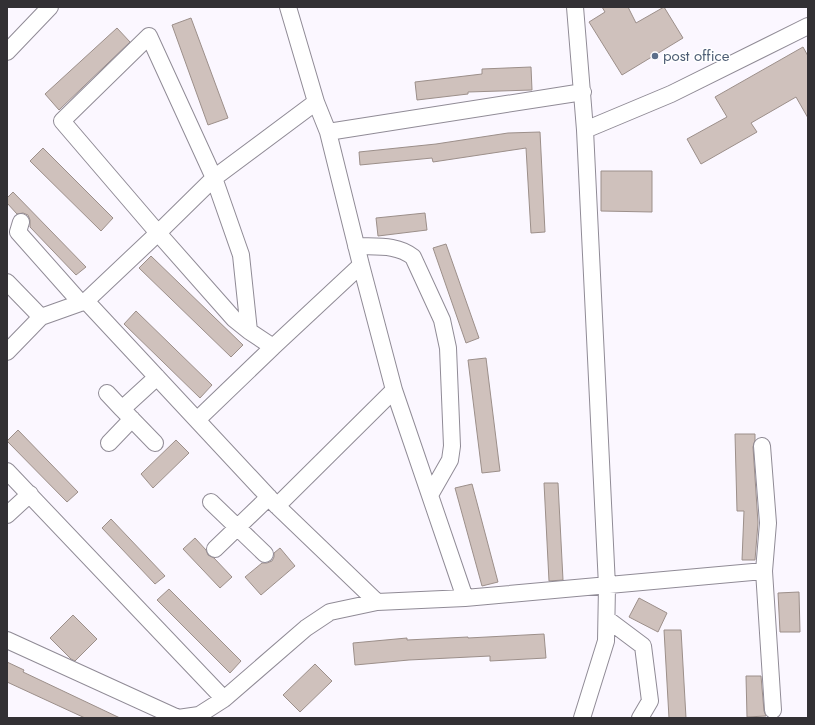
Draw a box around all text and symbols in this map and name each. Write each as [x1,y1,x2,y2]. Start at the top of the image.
place label: post office [663,45,730,67]
marker: post office [650,51,660,61]

